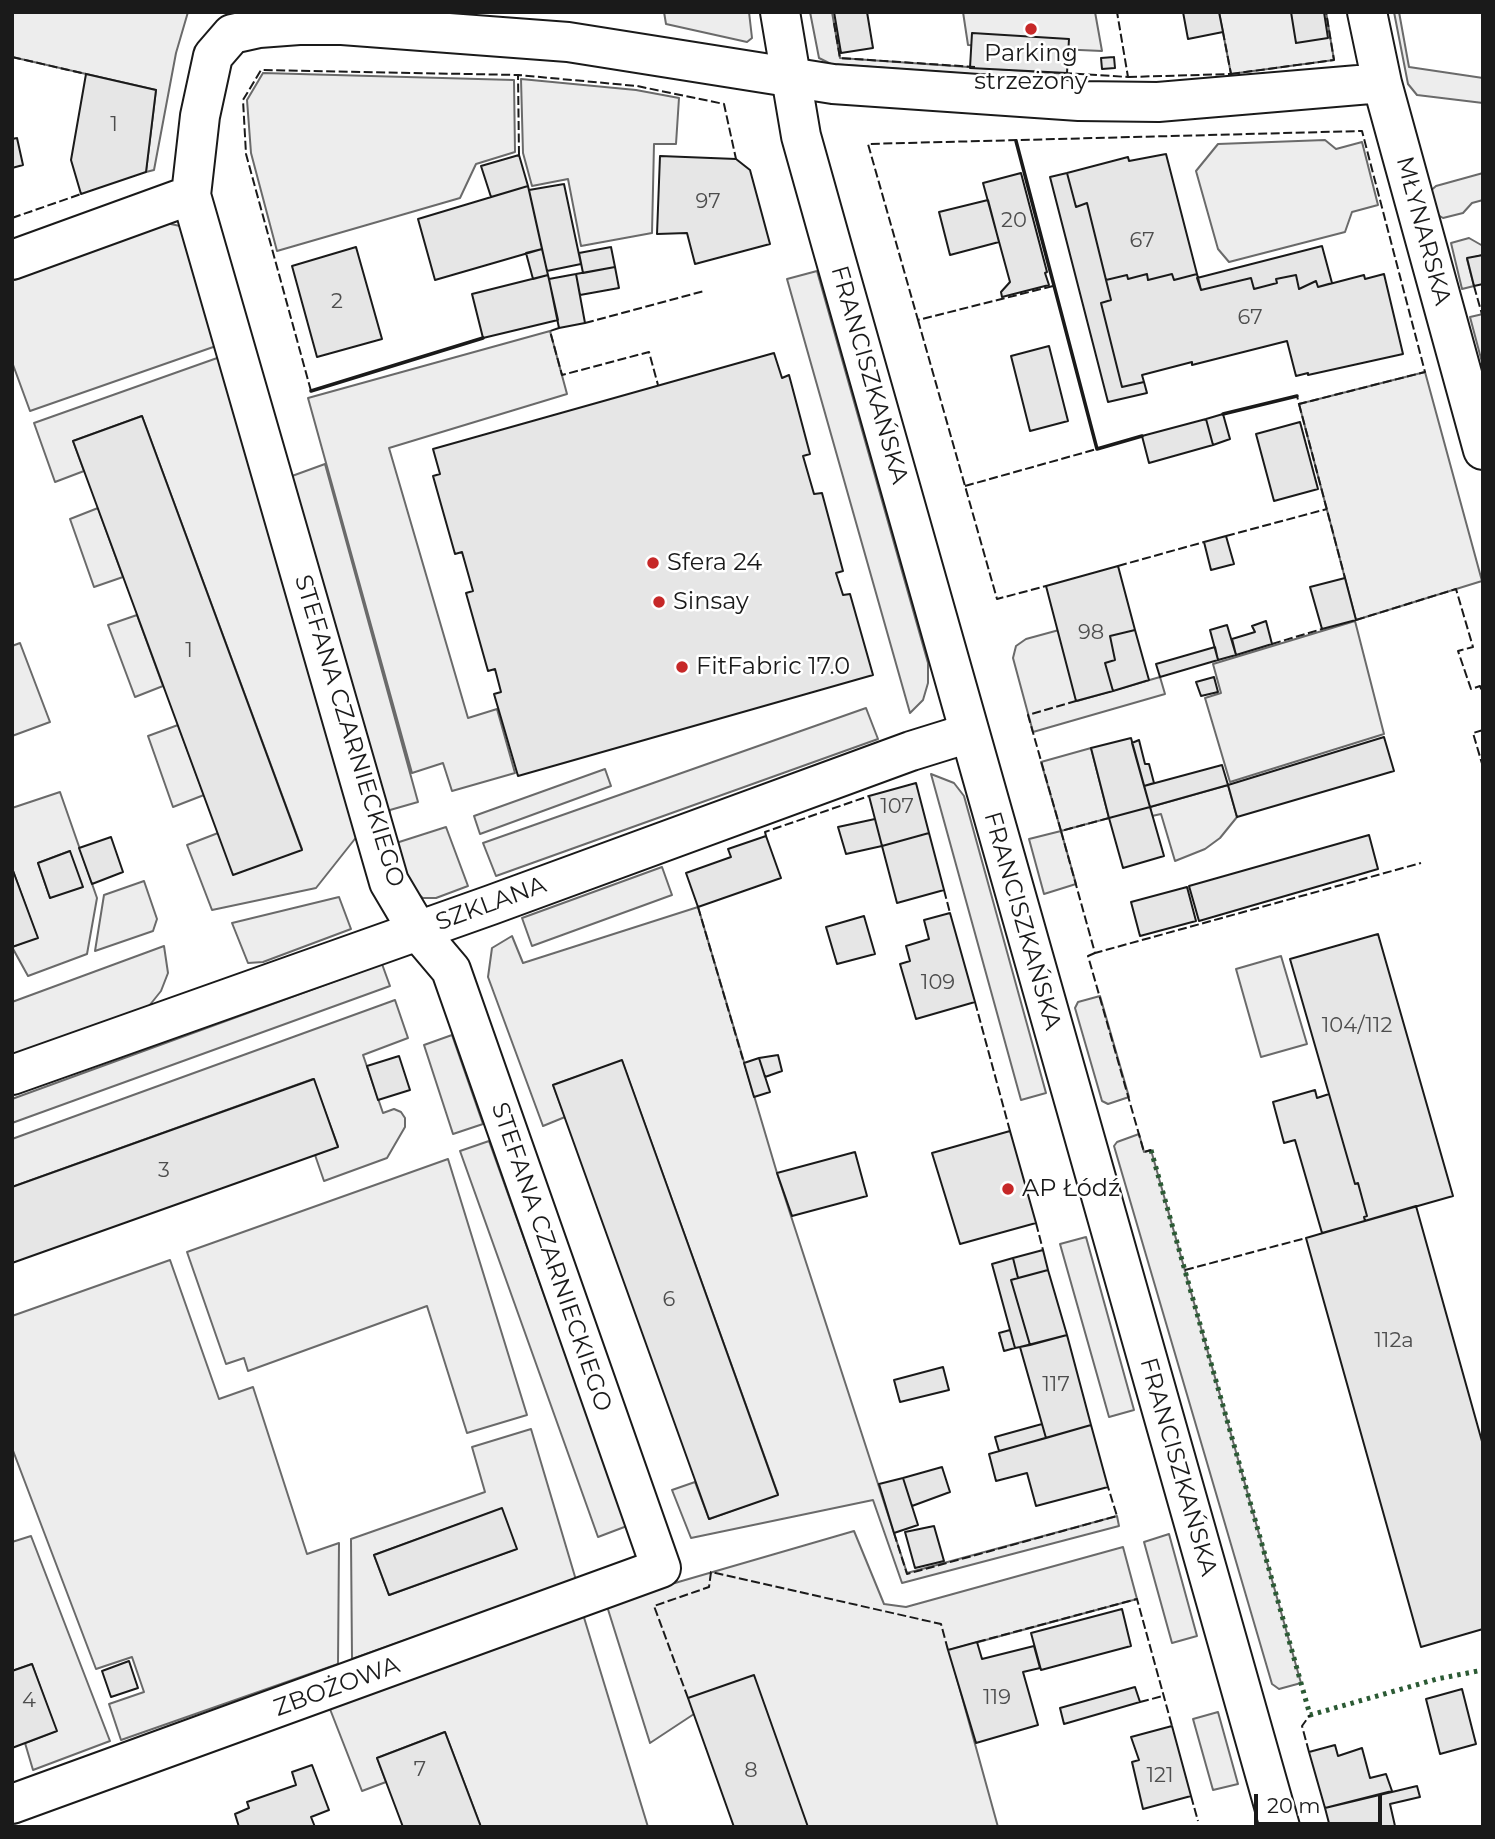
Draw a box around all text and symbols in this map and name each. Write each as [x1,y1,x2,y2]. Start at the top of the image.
marker: Parking strzeżony [1023,21,1039,37]
place label: Parking strzeżony [974,40,1088,96]
house number: 1 [110,112,118,138]
street label: MŁYNARSKA [1389,154,1457,308]
house number: 97 [696,189,720,215]
house number: 20 [1001,208,1027,234]
house number: 67 [1130,228,1154,254]
street label: FRANCISZKAŃSKA [824,263,914,487]
house number: 2 [331,289,343,315]
house number: 67 [1238,305,1262,331]
place label: Sfera 24 [667,549,762,577]
marker: Sfera 24 [645,555,661,571]
street label: STEFANA CZARNIECKIEGO [288,571,410,891]
place label: Sinsay [673,588,749,616]
marker: Sinsay [651,594,667,610]
house number: 98 [1078,620,1104,646]
house number: 1 [185,638,193,664]
place label: FitFabric 17.0 [696,653,850,681]
marker: FitFabric 17.0 [674,659,690,675]
house number: 107 [880,794,914,820]
street label: FRANCISZKAŃSKA [977,809,1067,1033]
street label: SZKLANA [432,871,550,937]
house number: 109 [921,970,955,996]
house number: 104/112 [1322,1013,1392,1039]
street label: STEFANA CZARNIECKIEGO [484,1099,618,1415]
house number: 3 [158,1158,170,1184]
place label: AP Łódź [1022,1175,1120,1203]
marker: AP Łódź [1000,1181,1016,1197]
house number: 6 [663,1287,675,1313]
house number: 112a [1374,1328,1414,1354]
street label: FRANCISZKAŃSKA [1133,1355,1223,1579]
house number: 117 [1042,1372,1070,1398]
street label: ZBOŻOWA [270,1651,404,1723]
house number: 119 [983,1685,1011,1711]
house number: 4 [22,1688,36,1714]
house number: 7 [414,1757,426,1783]
house number: 8 [744,1758,758,1784]
house number: 121 [1146,1763,1174,1789]
scale bar [1257,1780,1385,1824]
text: 20 m [1267,1793,1321,1818]

